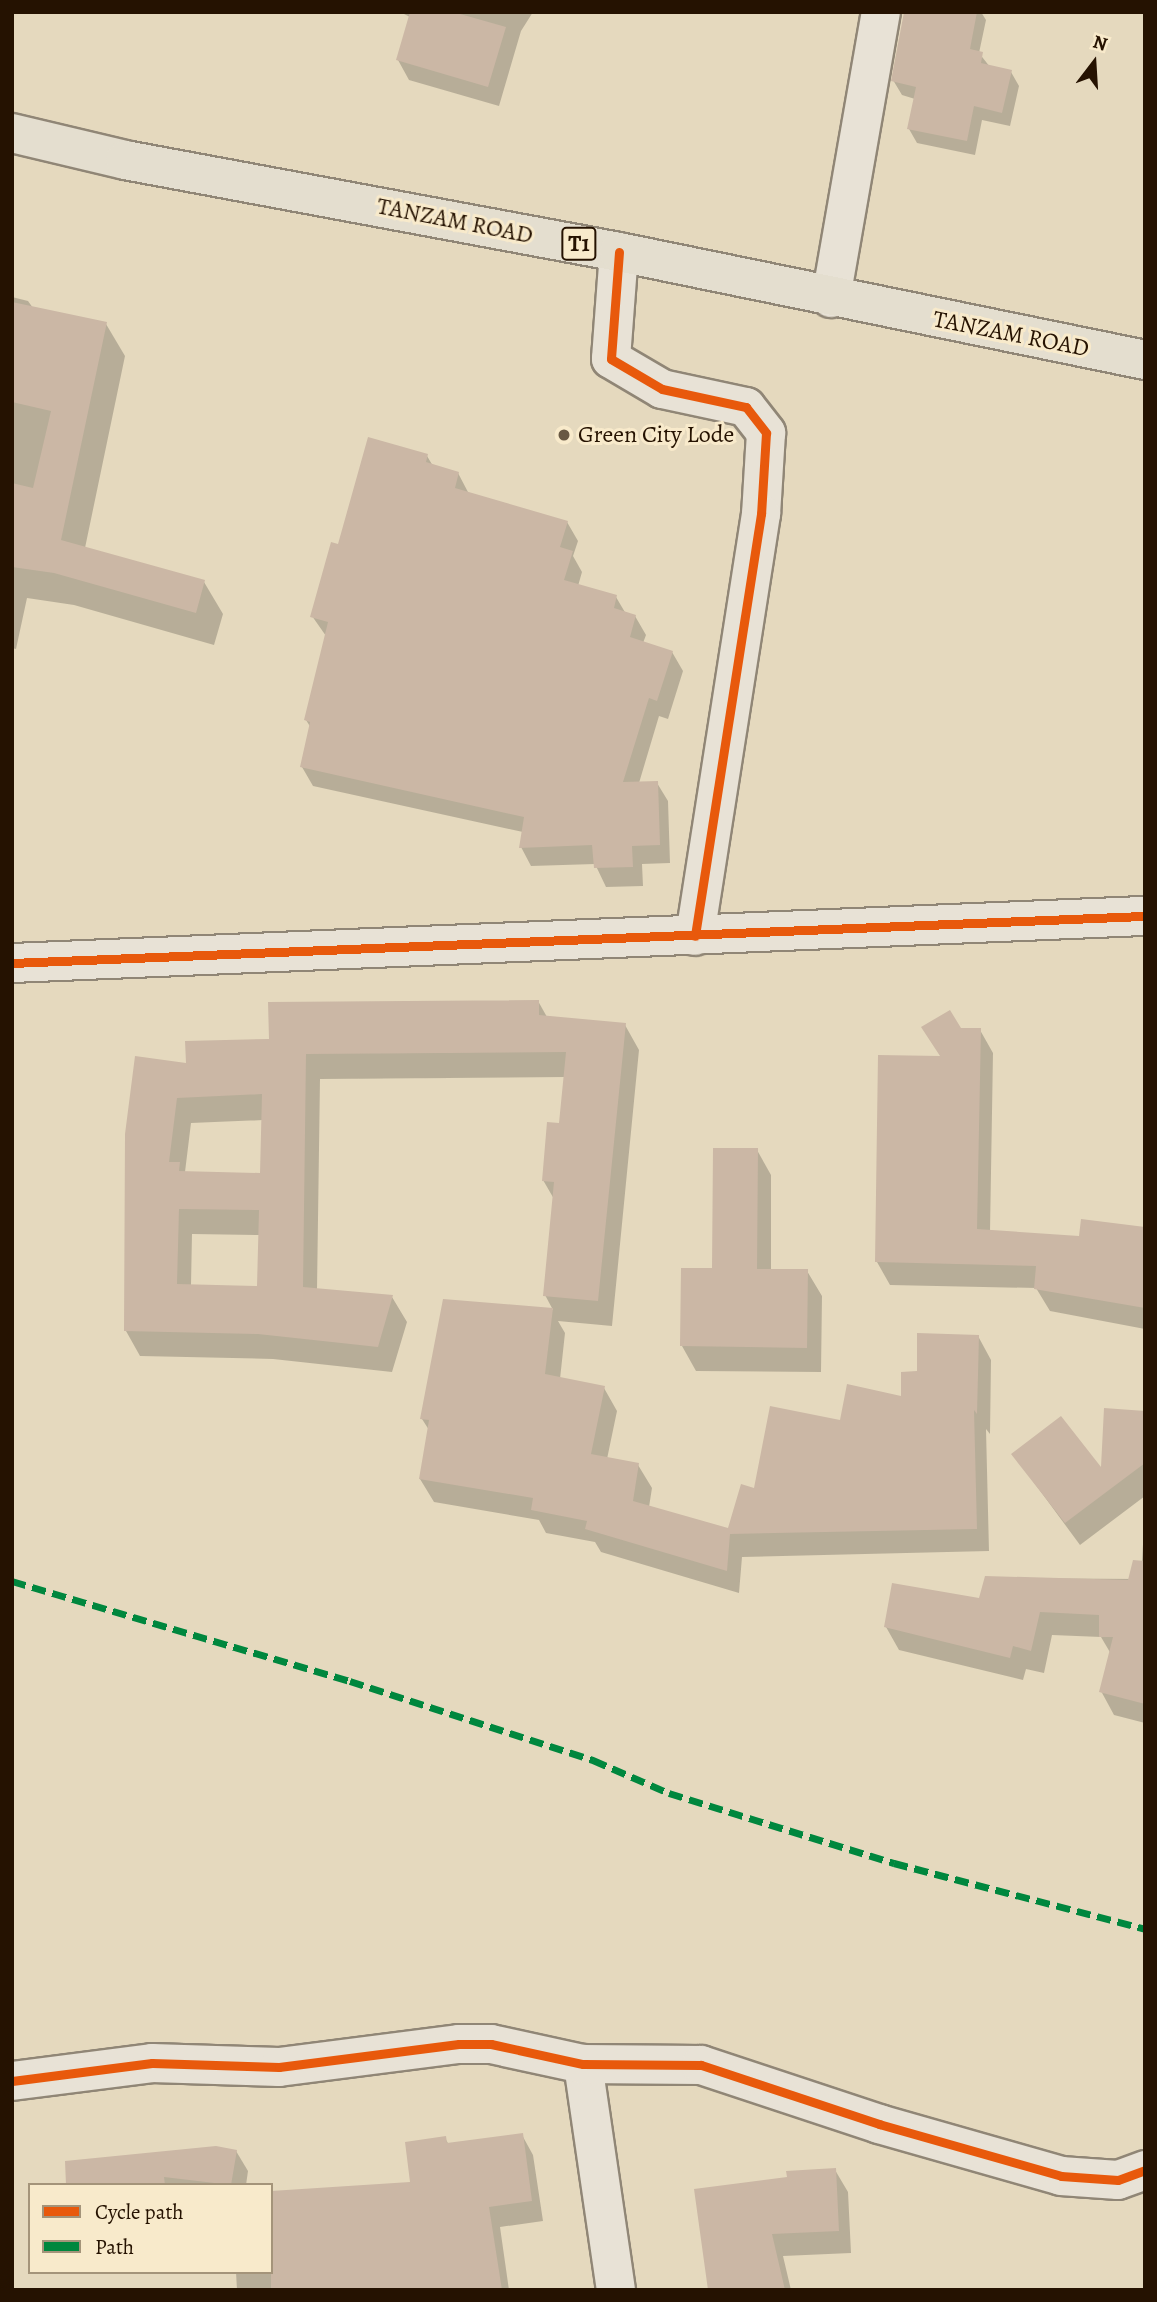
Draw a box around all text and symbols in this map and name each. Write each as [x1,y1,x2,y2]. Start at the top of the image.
north arrow [1059,28,1129,98]
text: N [1090,28,1111,57]
street label: TANZAM ROAD [375,192,535,250]
road number: T1 [560,224,598,264]
street label: TANZAM ROAD [931,305,1091,363]
place label: Green City Lode [578,421,734,449]
marker: Green City Lode [556,427,572,443]
legend [28,2183,273,2274]
text: Cycle path [95,2198,184,2226]
text: Path [95,2233,134,2261]

